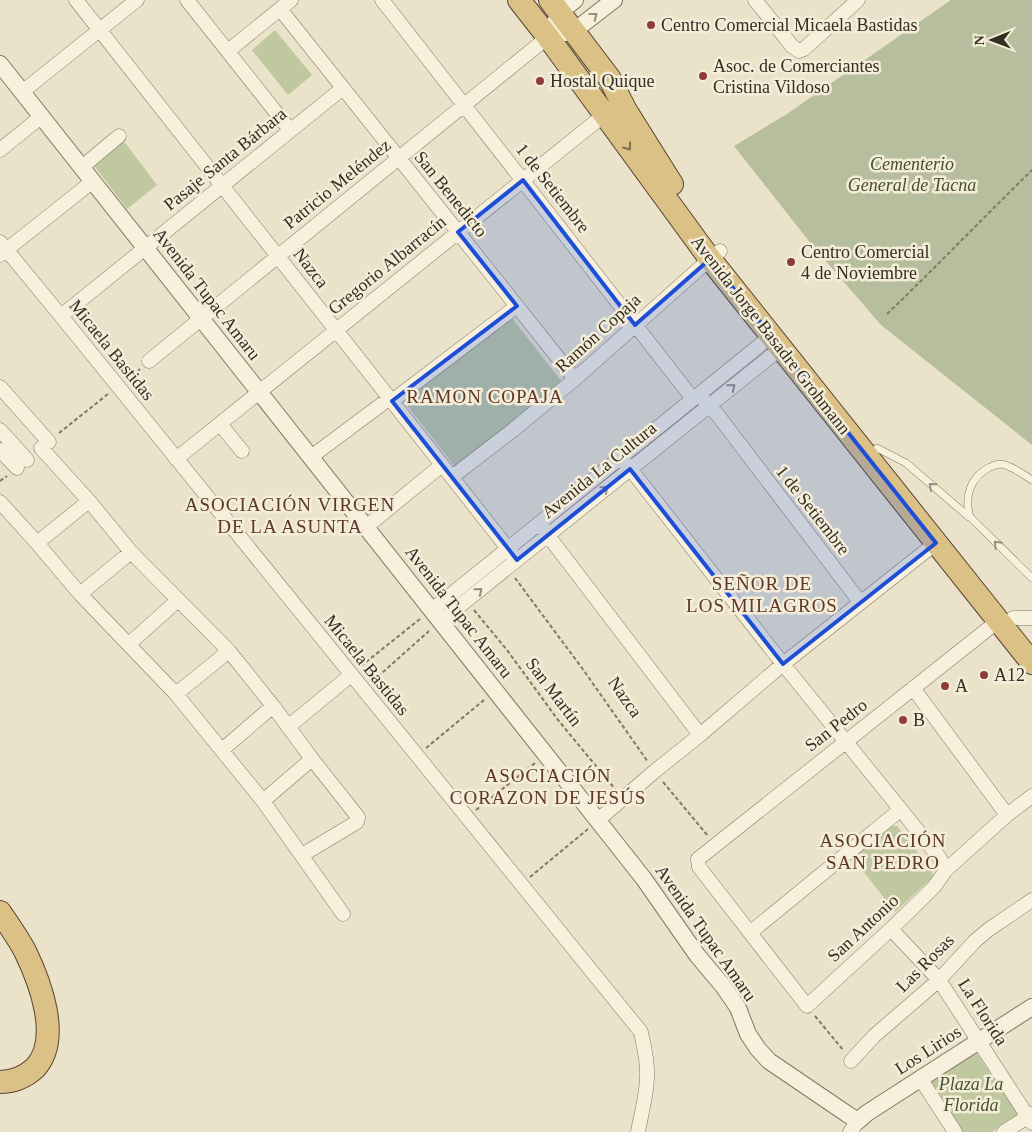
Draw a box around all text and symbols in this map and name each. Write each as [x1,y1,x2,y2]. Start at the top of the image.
one-way arrow [588,13,597,21]
place label: Centro Comercial Micaela Bastidas [661,15,917,35]
north arrow [967,15,1017,65]
marker: Centro Comercial Micaela Bastidas [645,19,657,31]
text: N [972,35,987,45]
place label: Asoc. de Comerciantes Cristina Vildoso [713,56,879,97]
marker: Asoc. de Comerciantes Cristina Vildoso [697,70,709,82]
place label: Hostal Quique [550,71,654,91]
marker: Hostal Quique [534,75,546,87]
street label: Pasaje Santa Bárbara [160,103,290,215]
street label: Patricio Meléndez [280,135,394,233]
street label: 1 de Setiembre [512,139,594,237]
one-way arrow [622,141,631,151]
street label: San Benedicto [410,147,492,241]
park label: Cementerio General de Tacna [848,154,976,195]
street label: Gregorio Albarracín [324,211,450,319]
street label: Avenida Tupac Amaru [149,224,265,364]
street label: Avenida Jorge Basadre Grohmann [687,232,855,438]
place label: Centro Comercial 4 de Noviembre [801,242,929,283]
street label: Nazca [289,244,333,292]
marker: Centro Comercial 4 de Noviembre [785,256,797,268]
street label: Ramón Copaja [551,290,645,376]
street label: Micaela Bastidas [65,296,159,404]
one-way arrow [726,385,735,393]
district label: RAMON COPAJA [406,386,564,407]
street label: Avenida La Cultura [538,418,660,522]
street label: 1 de Setiembre [772,461,854,559]
one-way arrow [929,482,938,491]
one-way arrow [600,485,609,494]
district label: ASOCIACIÓN VIRGEN DE LA ASUNTA [185,494,395,537]
one-way arrow [994,541,1003,550]
street label: Avenida Tupac Amaru [401,542,517,682]
district label: SEÑOR DE LOS MILAGROS [686,573,838,616]
one-way arrow [473,587,482,596]
street label: Micaela Bastidas [320,611,414,719]
street label: San Martín [522,654,586,730]
place label: A12 [994,665,1025,685]
marker: A12 [978,669,990,681]
street label: Nazca [604,673,646,721]
place label: A [955,676,968,696]
marker: A [939,680,951,692]
street label: San Pedro [801,694,871,756]
place label: B [913,710,925,730]
marker: B [897,714,909,726]
district label: ASOCIACIÓN CORAZON DE JESÚS [450,765,646,808]
district label: ASOCIACIÓN SAN PEDRO [819,830,947,873]
street label: Avenida Tupac Amaru [651,861,761,1005]
street label: San Antonio [823,890,903,966]
street label: Las Rosas [892,930,958,996]
street label: La Florida [954,975,1012,1049]
street label: Los Lirios [891,1021,965,1079]
park label: Plaza La Florida [938,1074,1003,1115]

